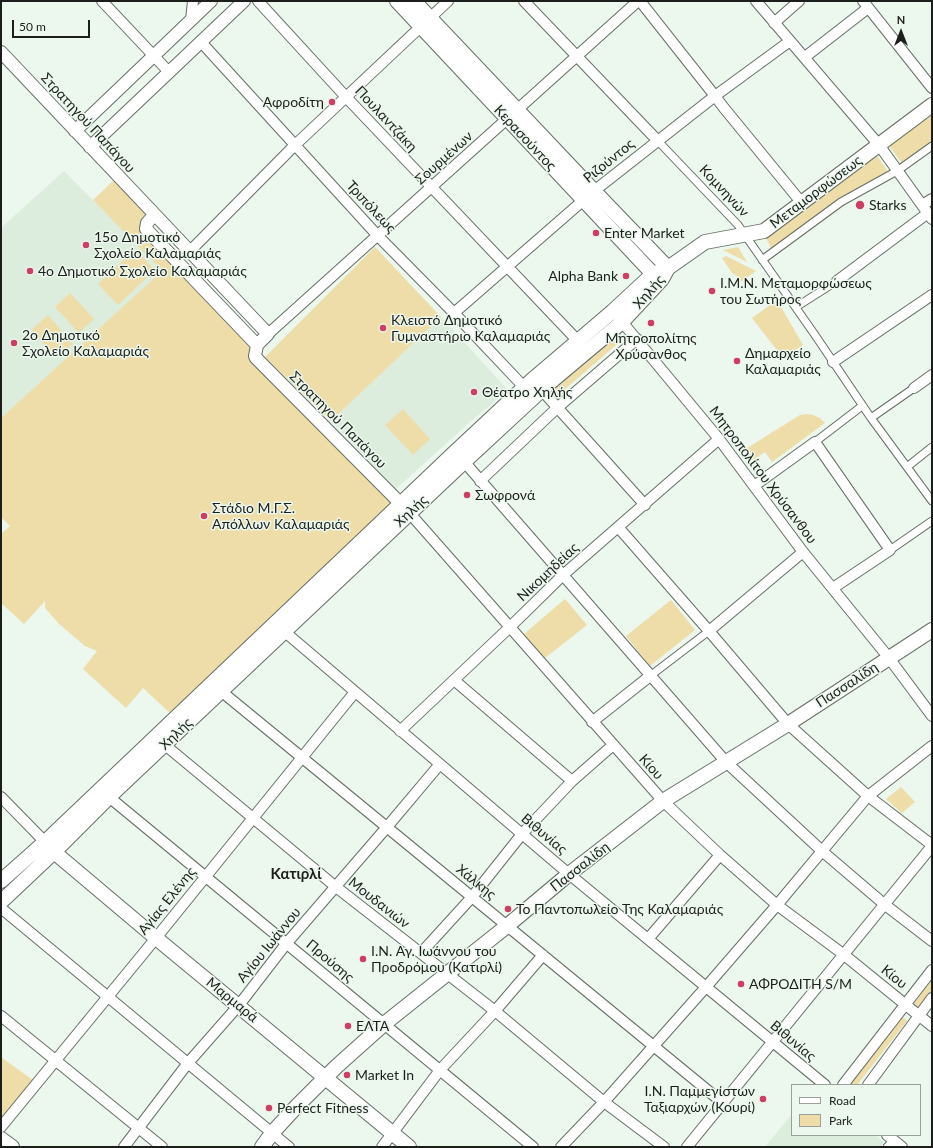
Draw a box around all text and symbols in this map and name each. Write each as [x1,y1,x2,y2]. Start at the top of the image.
scale bar [14,12,92,38]
north arrow [881,12,921,52]
text: N [897,13,905,26]
text: 50 m [19,19,46,34]
street label: Στρατηγού Παπάγου [37,70,139,176]
street label: Πουλαντζάκη [351,83,421,155]
place label: Αφροδίτη [263,94,324,110]
marker: Αφροδίτη [327,97,337,107]
street label: Κερασούντος [490,102,560,174]
street label: Σουρμένων [412,128,476,188]
street label: Ριζούντος [580,135,638,187]
street label: Μεταμορφώσεως [767,152,865,232]
street label: Κομνηνών [696,162,752,220]
street label: Τριπόλεως [343,177,399,237]
place label: Starks [869,197,907,213]
marker: Starks [854,199,866,211]
place label: Enter Market [604,225,685,241]
marker: Enter Market [591,228,601,238]
place label: 15ο Δημοτικό Σχολείο Καλαμαριάς [94,229,221,262]
marker: 15ο Δημοτικό Σχολείο Καλαμαριάς [81,240,91,250]
place label: 4ο Δημοτικό Σχολείο Καλαμαριάς [38,263,247,279]
marker: 4ο Δημοτικό Σχολείο Καλαμαριάς [25,266,35,276]
place label: Alpha Bank [548,268,618,284]
marker: Alpha Bank [621,271,631,281]
street label: Χηλής [630,272,668,312]
place label: Ι.Μ.Ν. Μεταμορφώσεως του Σωτήρος [720,275,872,308]
marker: Ι.Μ.Ν. Μεταμορφώσεως του Σωτήρος [707,286,717,296]
place label: Κλειστό Δημοτικό Γυμναστήριο Καλαμαριάς [391,312,550,344]
marker: Μητροπολίτης Χρύσανθος [646,318,656,328]
marker: Κλειστό Δημοτικό Γυμναστήριο Καλαμαριάς [378,323,388,333]
place label: 2ο Δημοτικό Σχολείο Καλαμαριάς [22,327,149,360]
place label: Μητροπολίτης Χρύσανθος [605,330,697,362]
marker: 2ο Δημοτικό Σχολείο Καλαμαριάς [9,338,19,348]
place label: Δημαρχείο Καλαμαριάς [745,345,821,378]
marker: Δημαρχείο Καλαμαριάς [732,356,742,366]
street label: Στρατηγού Παπάγου [286,368,390,472]
place label: Θέατρο Χηλής [482,384,572,400]
marker: Θέατρο Χηλής [469,387,479,397]
street label: Μητροπολίτου Χρύσανθου [706,403,820,547]
place label: Σωφρονά [475,487,535,503]
marker: Σωφρονά [462,490,472,500]
street label: Χηλής [391,492,431,530]
place label: Στάδιο Μ.Γ.Σ. Απόλλων Καλαμαριάς [212,500,350,532]
marker: Στάδιο Μ.Γ.Σ. Απόλλων Καλαμαριάς [199,511,209,521]
street label: Νικομηδείας [514,539,582,605]
street label: Πασσαλίδη [813,659,881,711]
street label: Χηλής [156,714,196,754]
street label: Κίου [635,751,667,783]
street label: Βιθυνίας [518,810,570,858]
street label: Πασσαλίδη [547,839,613,895]
street label: Χάλκης [453,861,499,903]
street label: Αγίας Ελένης [135,864,199,938]
district label: Κατιρλί [271,865,321,883]
street label: Μουδανιών [345,874,413,932]
place label: Το Παντοπωλείο Της Καλαμαριάς [516,901,723,917]
street label: Αγίου Ιωάννου [234,904,304,986]
marker: Το Παντοπωλείο Της Καλαμαριάς [503,904,513,914]
street label: Προύσης [303,936,357,986]
place label: Ι.Ν. Αγ. Ιωάννου του Προδρόμου (Κατιρλί) [371,943,502,976]
marker: Ι.Ν. Αγ. Ιωάννου του Προδρόμου (Κατιρλί) [358,954,368,964]
street label: Κίου [878,962,910,992]
street label: Μαρμαρά [203,974,261,1026]
place label: ΑΦΡΟΔΙΤΗ S/M [749,976,852,992]
marker: ΑΦΡΟΔΙΤΗ S/M [736,979,746,989]
street label: Βιθυνίας [767,1017,819,1065]
place label: ΕΛΤΑ [356,1018,389,1034]
marker: ΕΛΤΑ [343,1021,353,1031]
place label: Market In [355,1067,414,1083]
marker: Market In [342,1070,352,1080]
place label: Ι.Ν. Παμμεγίστων Ταξιαρχών (Κουρί) [644,1083,755,1116]
legend [791,1084,921,1136]
text: Road [829,1093,856,1108]
marker: Ι.Ν. Παμμεγίστων Ταξιαρχών (Κουρί) [758,1094,768,1104]
place label: Perfect Fitness [277,1100,368,1116]
marker: Perfect Fitness [264,1103,274,1113]
text: Park [829,1113,852,1128]

